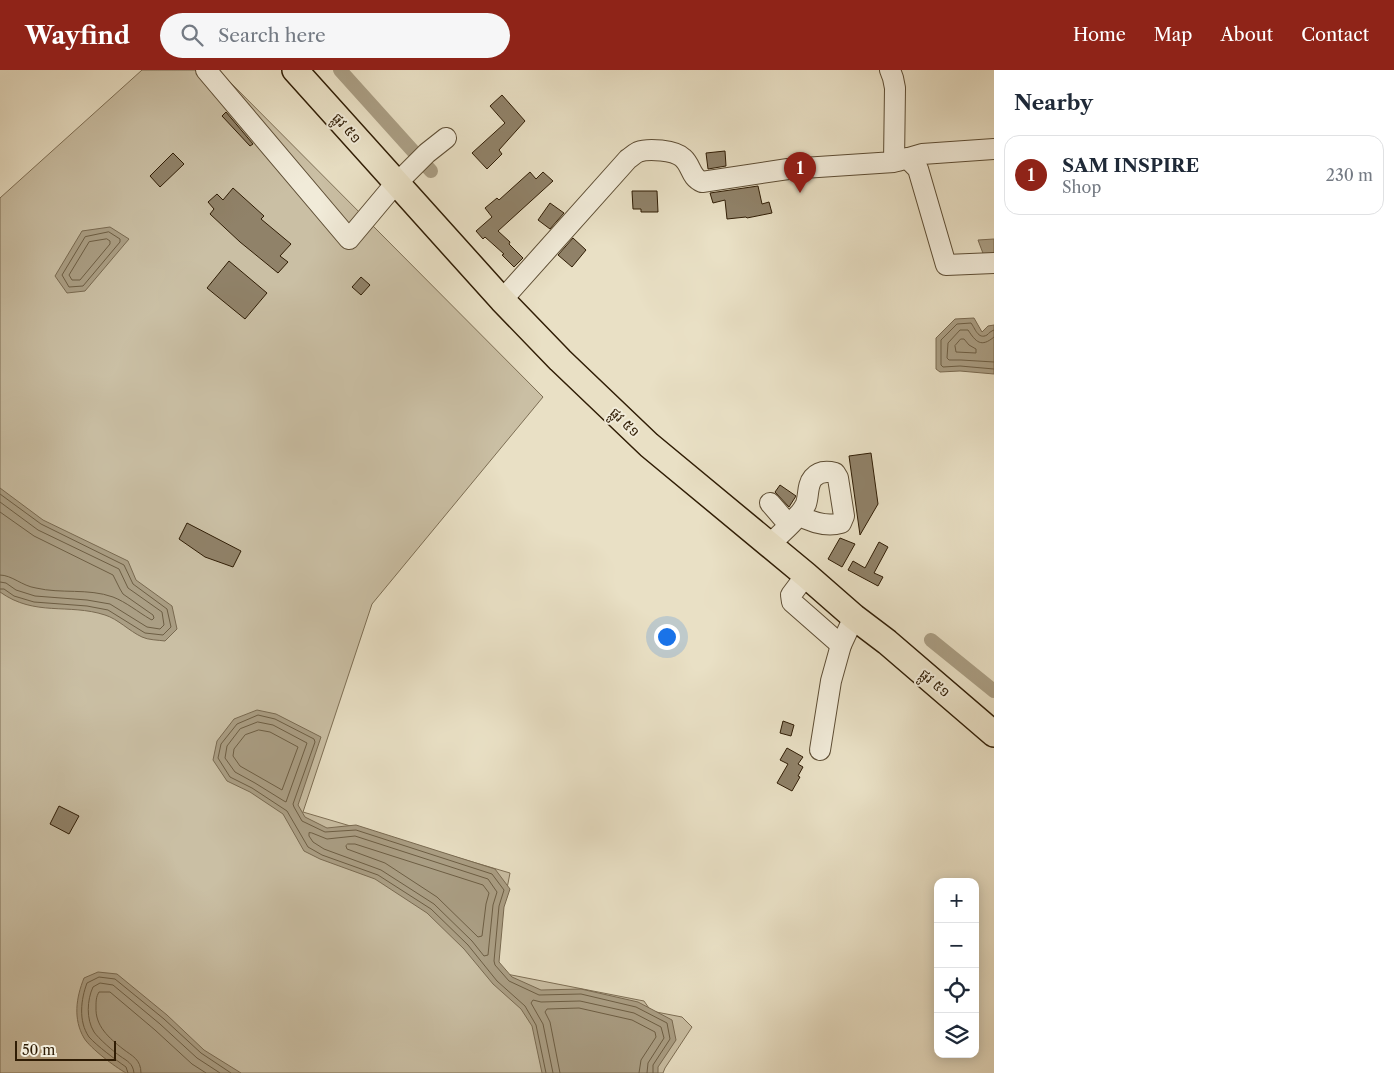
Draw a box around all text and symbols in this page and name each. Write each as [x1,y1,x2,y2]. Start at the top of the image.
search box [160,13,510,58]
text: Wayfind [25,21,130,50]
icon: search [178,21,206,49]
text: Search here [218,24,326,47]
text: Home [1073,24,1126,46]
text: Map [1154,24,1192,46]
text: About [1220,24,1273,46]
text: Contact [1301,24,1369,46]
text: Nearby [1014,90,1093,115]
street label: ផ្លូវ ៥១ [326,109,365,149]
pin: 1 [784,152,816,193]
text: SAM INSPIRE [1062,154,1199,177]
text: 1 [1027,165,1035,185]
text: 230 m [1326,165,1373,185]
text: Shop [1062,177,1101,197]
street label: ផ្លូវ ៥១ [604,403,644,443]
your location [654,624,680,650]
street label: ផ្លូវ ៥១ [914,665,954,704]
map controls [934,878,979,1058]
button: + [934,878,979,923]
button: − [934,923,979,968]
button: locate [934,968,979,1013]
button: layers [934,1013,979,1058]
scale bar [15,1038,116,1061]
text: 50 m [22,1041,55,1059]

